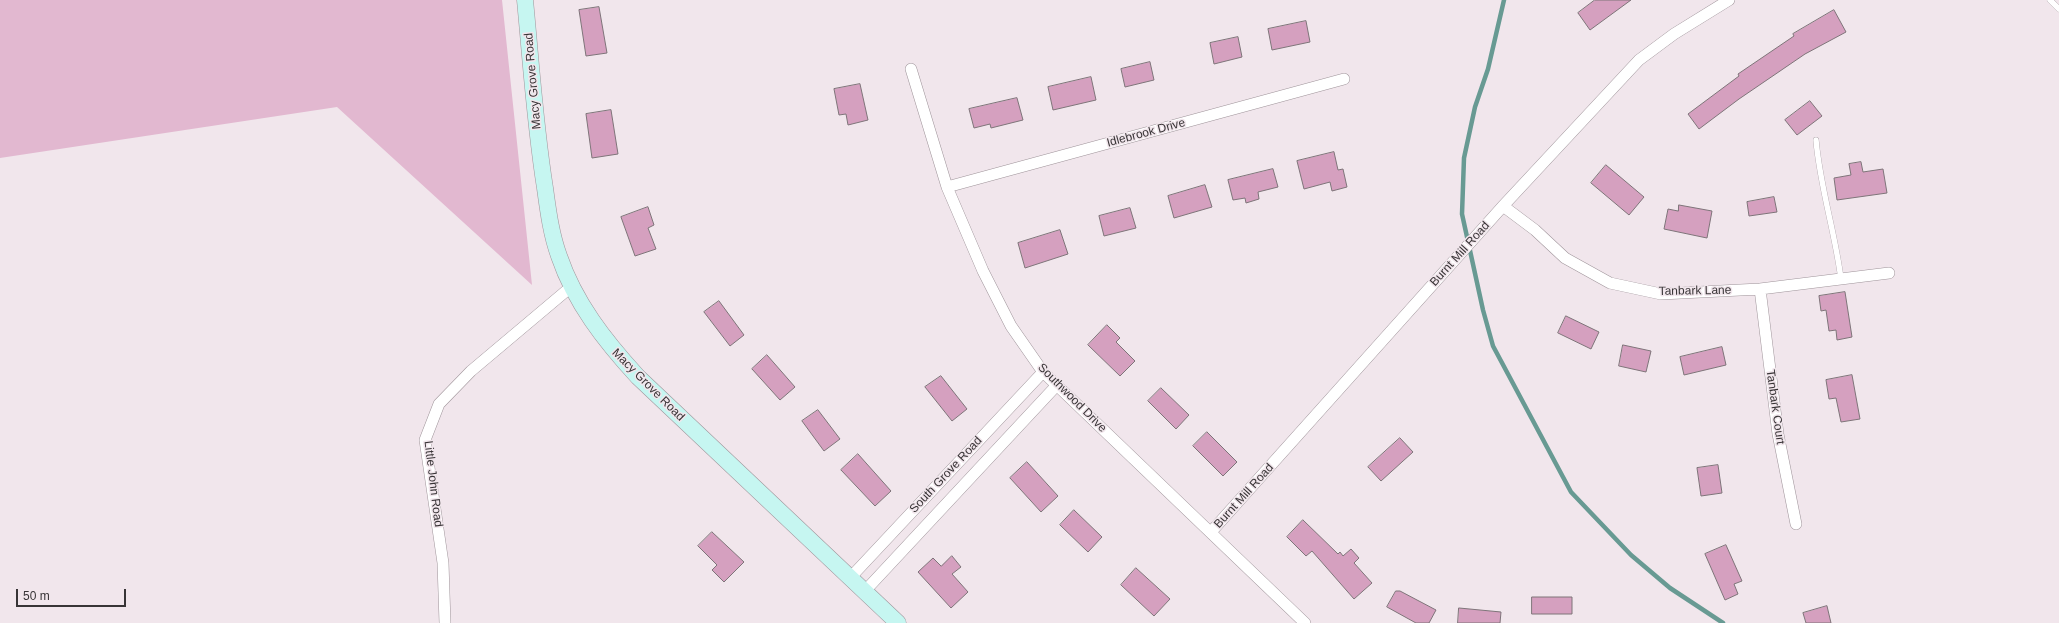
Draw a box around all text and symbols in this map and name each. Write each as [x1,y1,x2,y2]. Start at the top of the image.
street label: Macy Grove Road [522,32,544,130]
street label: Idlebrook Drive [1105,116,1187,150]
street label: Burnt Mill Road [1427,219,1493,289]
street label: Tanbark Lane [1659,283,1731,299]
street label: Macy Grove Road [609,346,687,424]
street label: Southwood Drive [1035,361,1109,435]
street label: Tanbark Court [1763,369,1787,445]
street label: South Grove Road [907,434,985,516]
street label: Little John Road [421,440,445,528]
street label: Burnt Mill Road [1211,461,1277,531]
scale bar [18,581,128,607]
text: 50 m [23,589,50,603]

